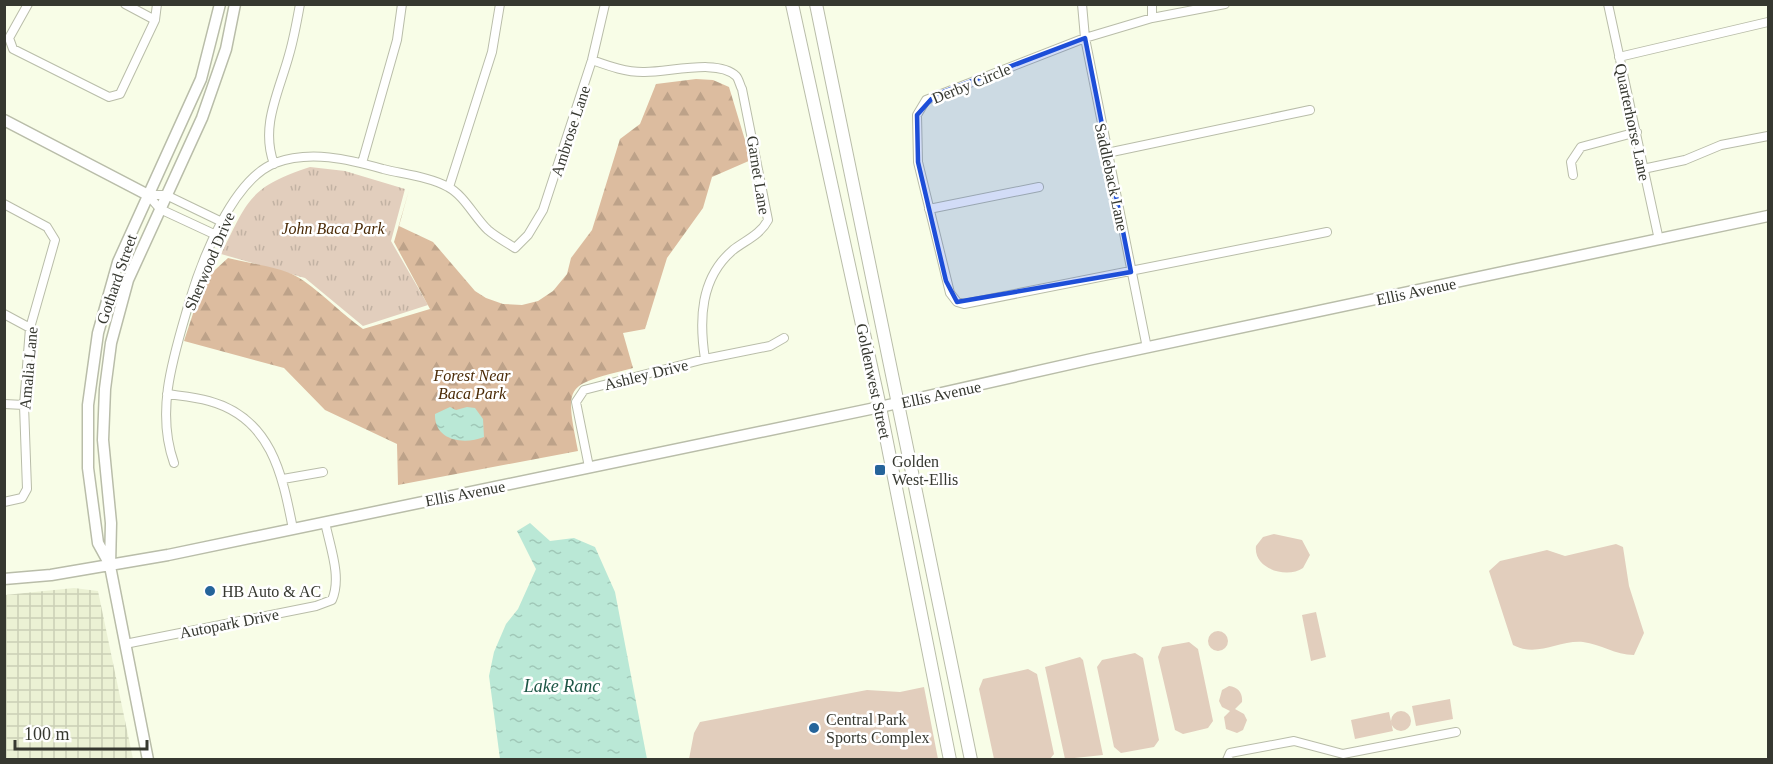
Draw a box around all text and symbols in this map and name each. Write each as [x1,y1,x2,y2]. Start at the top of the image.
street label: Derby Circle [929,60,1013,108]
street label: Quarterhorse Lane [1612,62,1653,182]
street label: Ambrose Lane [548,84,593,179]
street label: Saddleback Lane [1092,122,1131,233]
street label: Garnet Lane [744,134,773,216]
street label: Sherwood Drive [181,209,238,313]
park label: John Baca Park [281,220,385,237]
street label: Gothard Street [93,232,140,326]
street label: Ellis Avenue [1375,275,1458,308]
street label: Goldenwest Street [853,322,894,441]
street label: Amalia Lane [16,326,41,410]
street label: Ashley Drive [602,356,690,394]
park label: Forest Near Baca Park [432,367,511,402]
street label: Ellis Avenue [900,378,983,411]
place label: Golden West-Ellis [892,453,958,488]
marker: Golden West-Ellis [873,463,887,477]
street label: Ellis Avenue [424,477,506,510]
place label: HB Auto & AC [222,583,321,600]
marker: HB Auto & AC [203,584,217,598]
street label: Autopark Drive [178,606,280,642]
water label: Lake Ranc [523,676,600,696]
place label: Central Park Sports Complex [826,711,930,747]
scale bar [15,713,147,751]
marker: Central Park Sports Complex [807,721,821,735]
text: 100 m [24,724,70,744]

